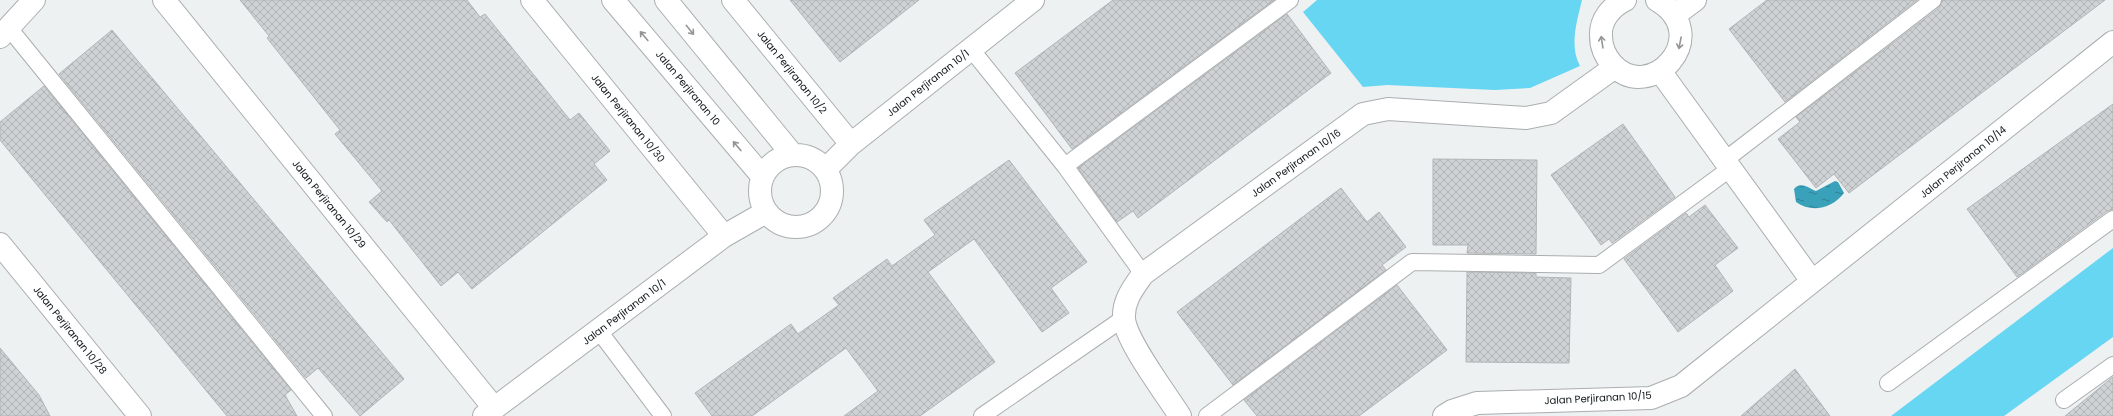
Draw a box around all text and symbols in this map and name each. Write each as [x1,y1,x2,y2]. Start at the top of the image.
one-way arrow [686,25,695,36]
street label: Jalan Perjiranan 10/2 [754,27,831,117]
one-way arrow [639,31,648,41]
one-way arrow [1598,36,1606,49]
one-way arrow [1675,36,1683,49]
street label: Jalan Perjiranan 10/1 [884,46,972,120]
street label: Jalan Perjiranan 10 [652,47,724,129]
street label: Jalan Perjiranan 10/30 [588,70,668,166]
street label: Jalan Perjiranan 10/14 [1917,122,2009,202]
street label: Jalan Perjiranan 10/16 [1248,125,1344,201]
one-way arrow [732,141,741,151]
street label: Jalan Perjiranan 10/29 [289,157,369,251]
street label: Jalan Perjiranan 10/1 [579,276,669,348]
street label: Jalan Perjiranan 10/28 [30,283,110,377]
street label: Jalan Perjiranan 10/15 [1544,388,1652,408]

